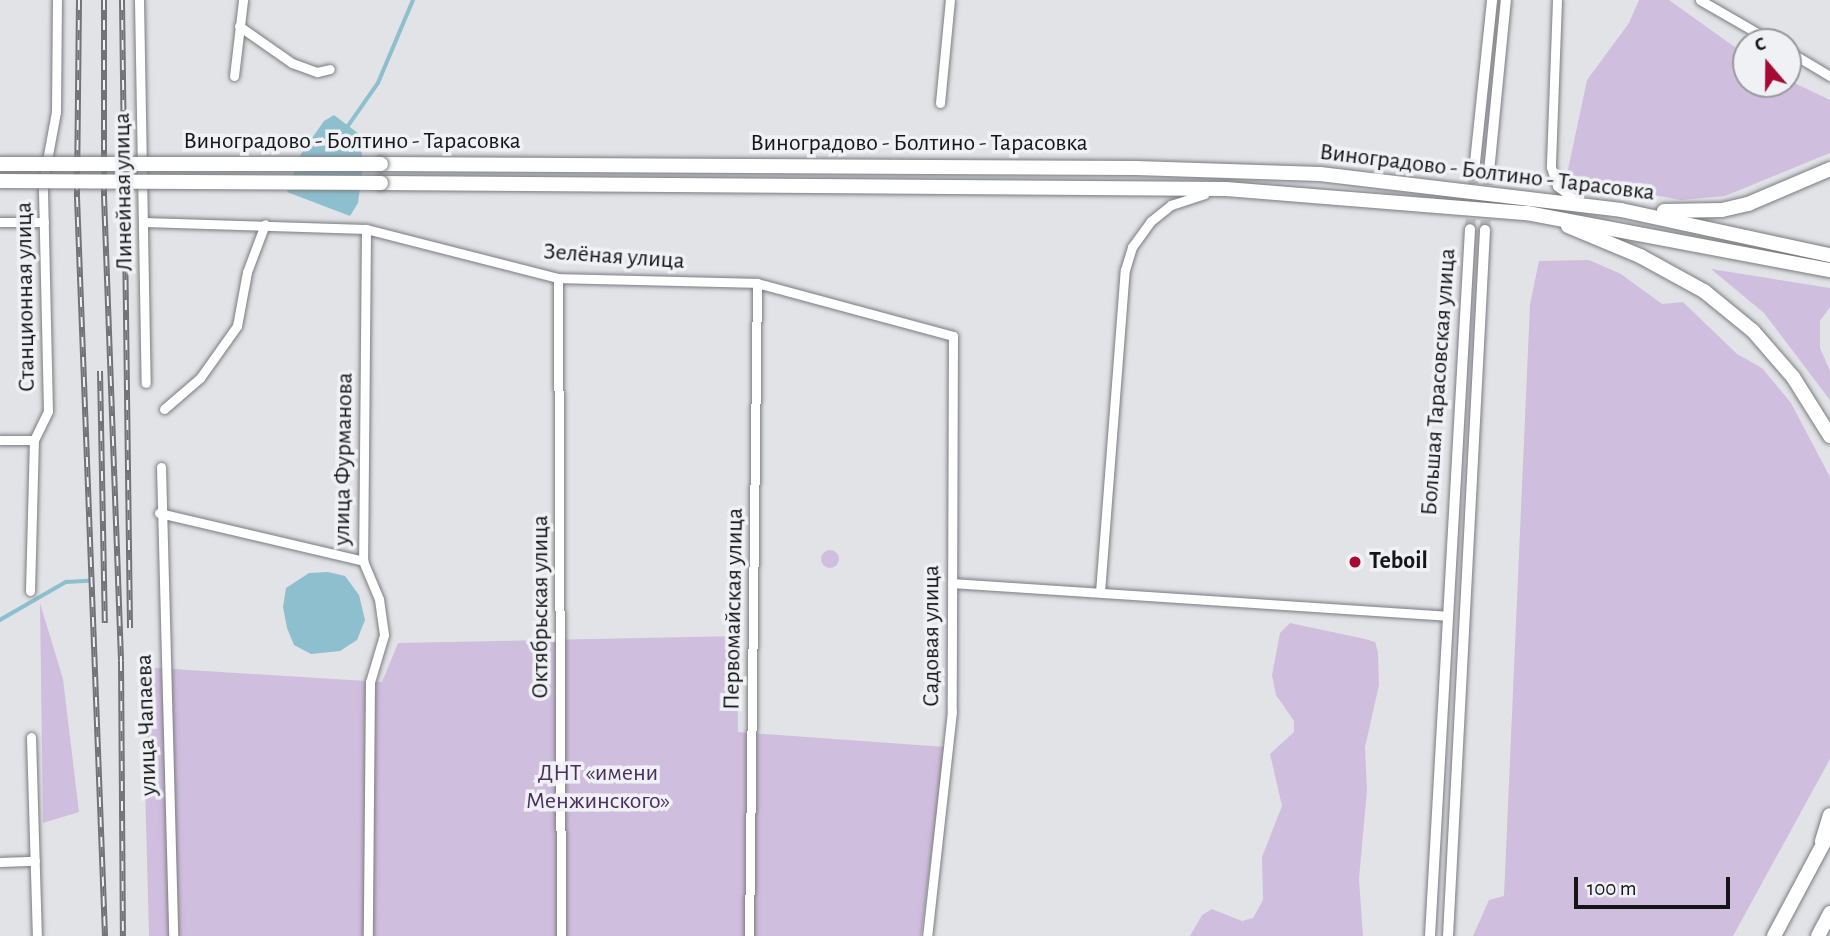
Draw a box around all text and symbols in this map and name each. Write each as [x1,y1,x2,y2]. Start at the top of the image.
north arrow [1732,28,1802,98]
text: С [1752,34,1769,55]
street label: Линейная улица [108,112,140,272]
street label: Виноградово - Болтино - Тарасовка [183,128,521,156]
street label: Виноградово - Болтино - Тарасовка [750,130,1088,158]
street label: Виноградово - Болтино - Тарасовка [1318,138,1656,208]
street label: Станционная улица [10,202,42,392]
street label: Зелёная улица [542,238,686,276]
street label: Большая Тарасовская улица [1415,247,1463,517]
street label: улица Фурманова [328,372,360,546]
street label: Первомайская улица [718,508,750,710]
street label: Октябрьская улица [527,515,555,699]
place label: Teboil [1369,548,1428,576]
marker: Teboil [1347,554,1363,570]
street label: Садовая улица [918,565,946,707]
street label: улица Чапаева [130,654,164,796]
park label: ДНТ «имени Менжинского» [526,760,670,816]
scale bar [1578,862,1734,906]
text: 100 m [1587,878,1637,899]

